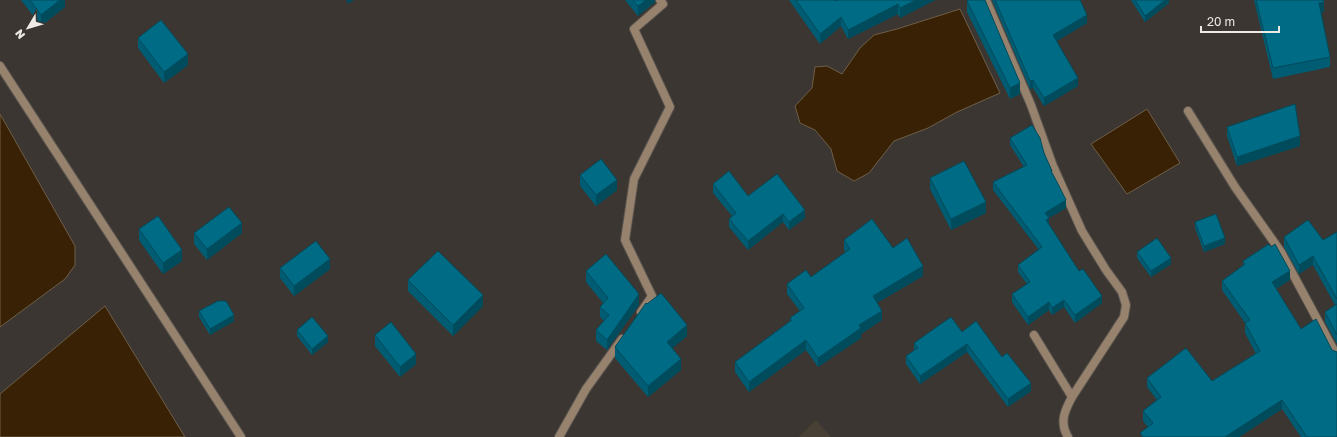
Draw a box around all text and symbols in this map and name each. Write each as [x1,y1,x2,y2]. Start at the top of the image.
north arrow [8,8,48,48]
scale bar [1201,8,1279,34]
text: 20 m [1207,14,1235,29]
text: N [12,27,27,42]

